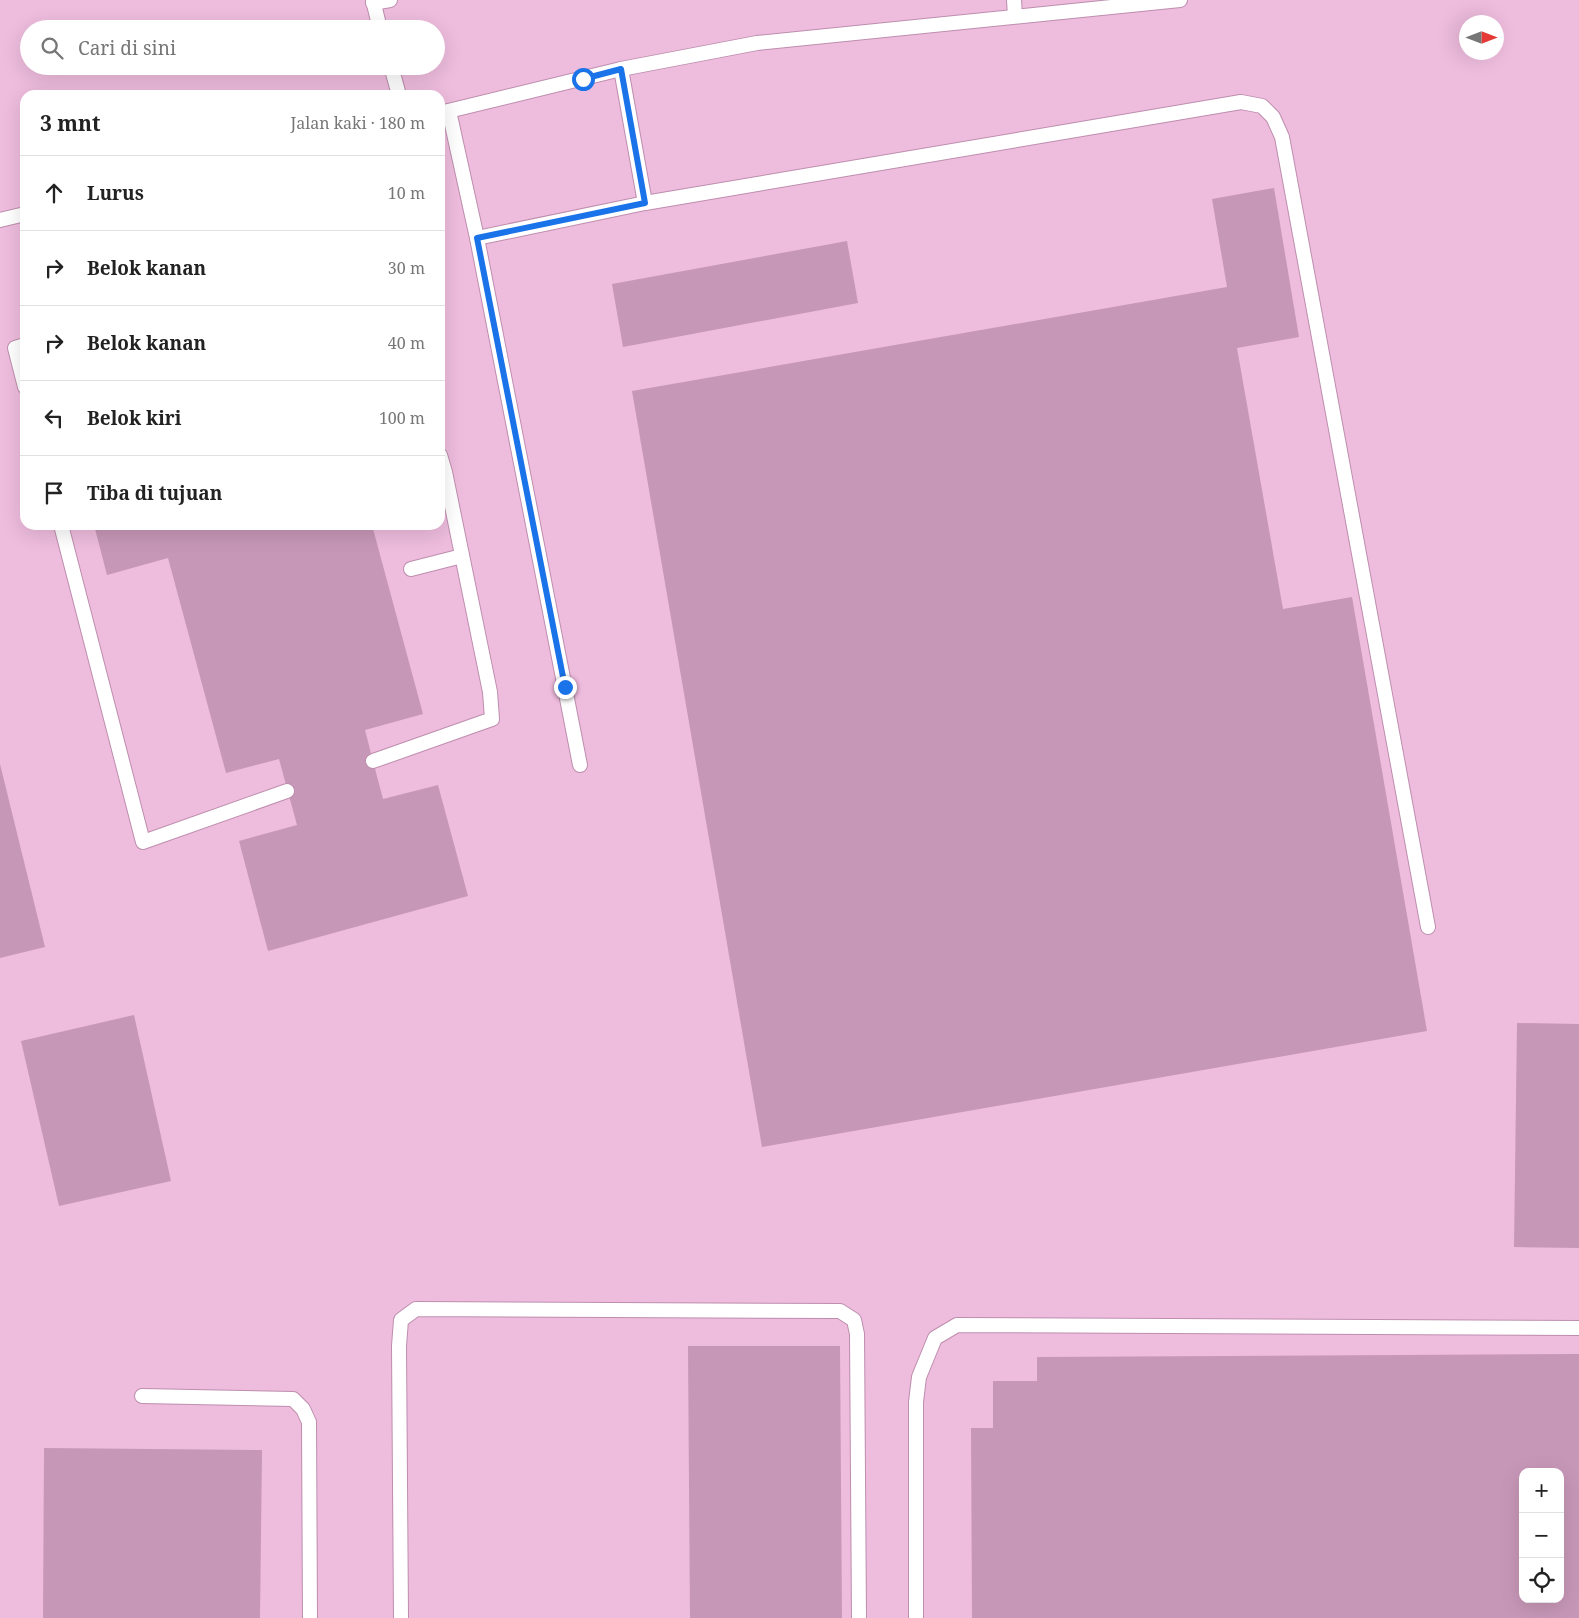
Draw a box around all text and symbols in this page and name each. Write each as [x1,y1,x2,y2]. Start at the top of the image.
north arrow [1459,15,1504,60]
search box [20,20,445,75]
icon: search [38,34,66,62]
text: Cari di sini [78,35,176,61]
route start [572,68,595,91]
text: 3 mnt [40,109,101,137]
text: Jalan kaki · 180 m [291,112,425,134]
icon: ahead [40,179,68,207]
text: Lurus [87,180,144,206]
text: 10 m [388,182,425,204]
icon: right [40,254,68,282]
text: Belok kanan [87,255,206,281]
text: 30 m [388,257,425,279]
icon: right [40,329,68,357]
text: Belok kanan [87,330,206,356]
text: 40 m [388,332,425,354]
icon: left [40,404,68,432]
text: Belok kiri [87,405,181,431]
text: 100 m [379,407,425,429]
icon: arrive [40,479,68,507]
text: Tiba di tujuan [87,480,222,506]
route end [554,676,577,699]
map controls [1519,1468,1564,1603]
button: + [1519,1468,1564,1513]
button: − [1519,1513,1564,1558]
button: locate [1519,1558,1564,1603]

